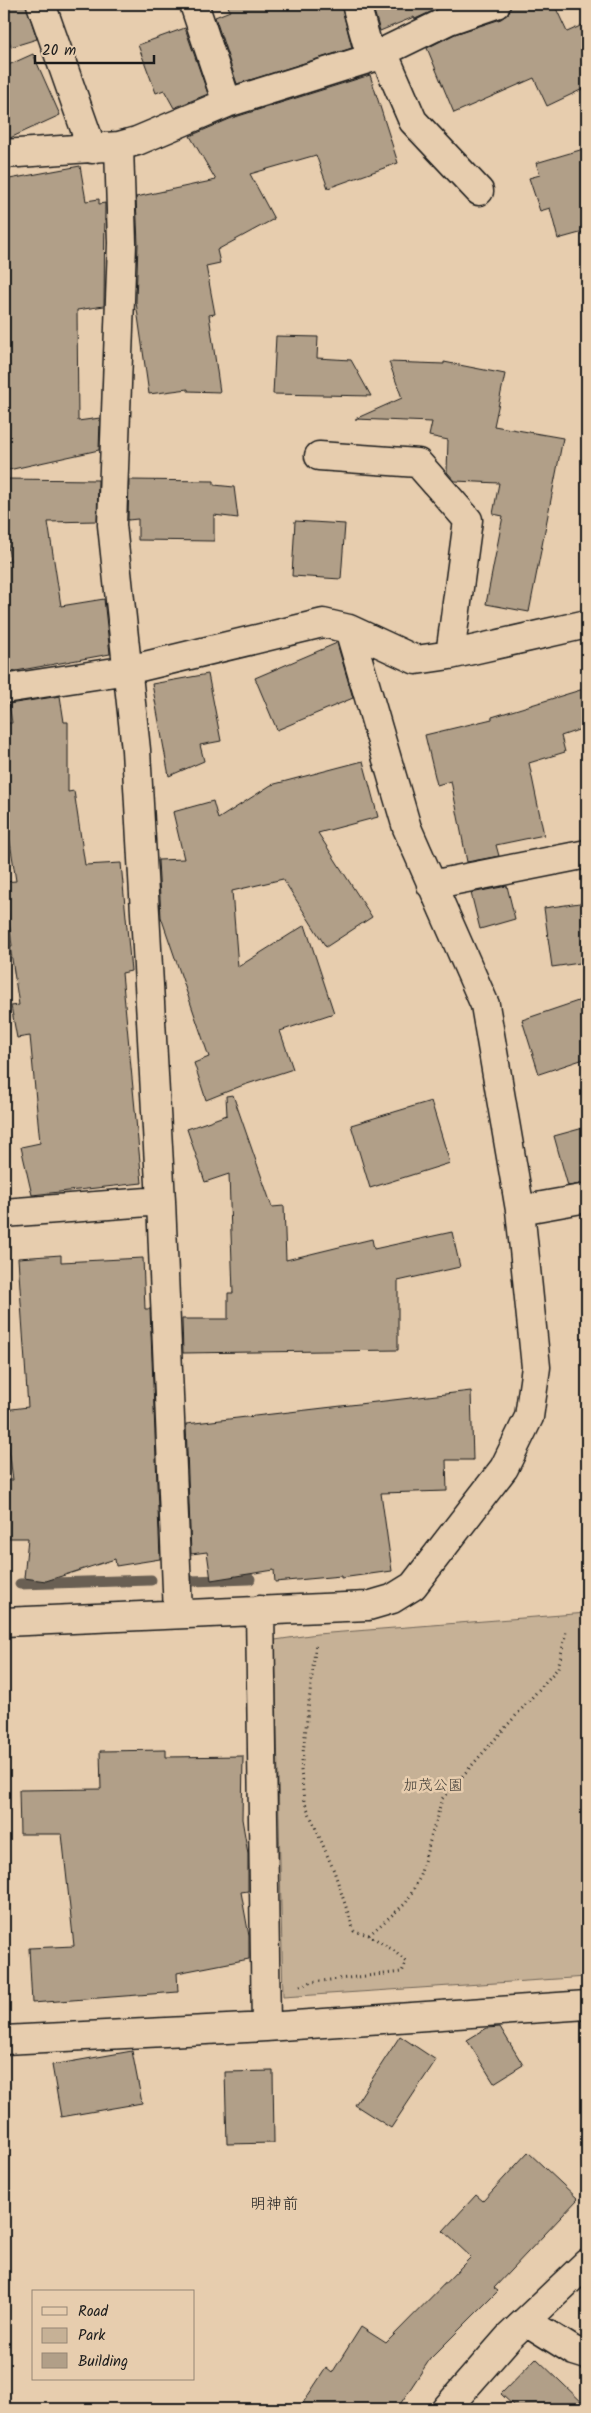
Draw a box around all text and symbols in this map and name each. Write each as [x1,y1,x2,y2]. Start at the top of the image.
scale bar [35,32,154,64]
text: 20 m [42,39,76,63]
park label: 加茂公園 [403,1774,463,1798]
district label: 明神前 [250,2192,298,2217]
legend [32,2290,195,2380]
text: Road [78,2300,109,2324]
text: Park [78,2324,106,2348]
text: Building [78,2350,128,2374]

